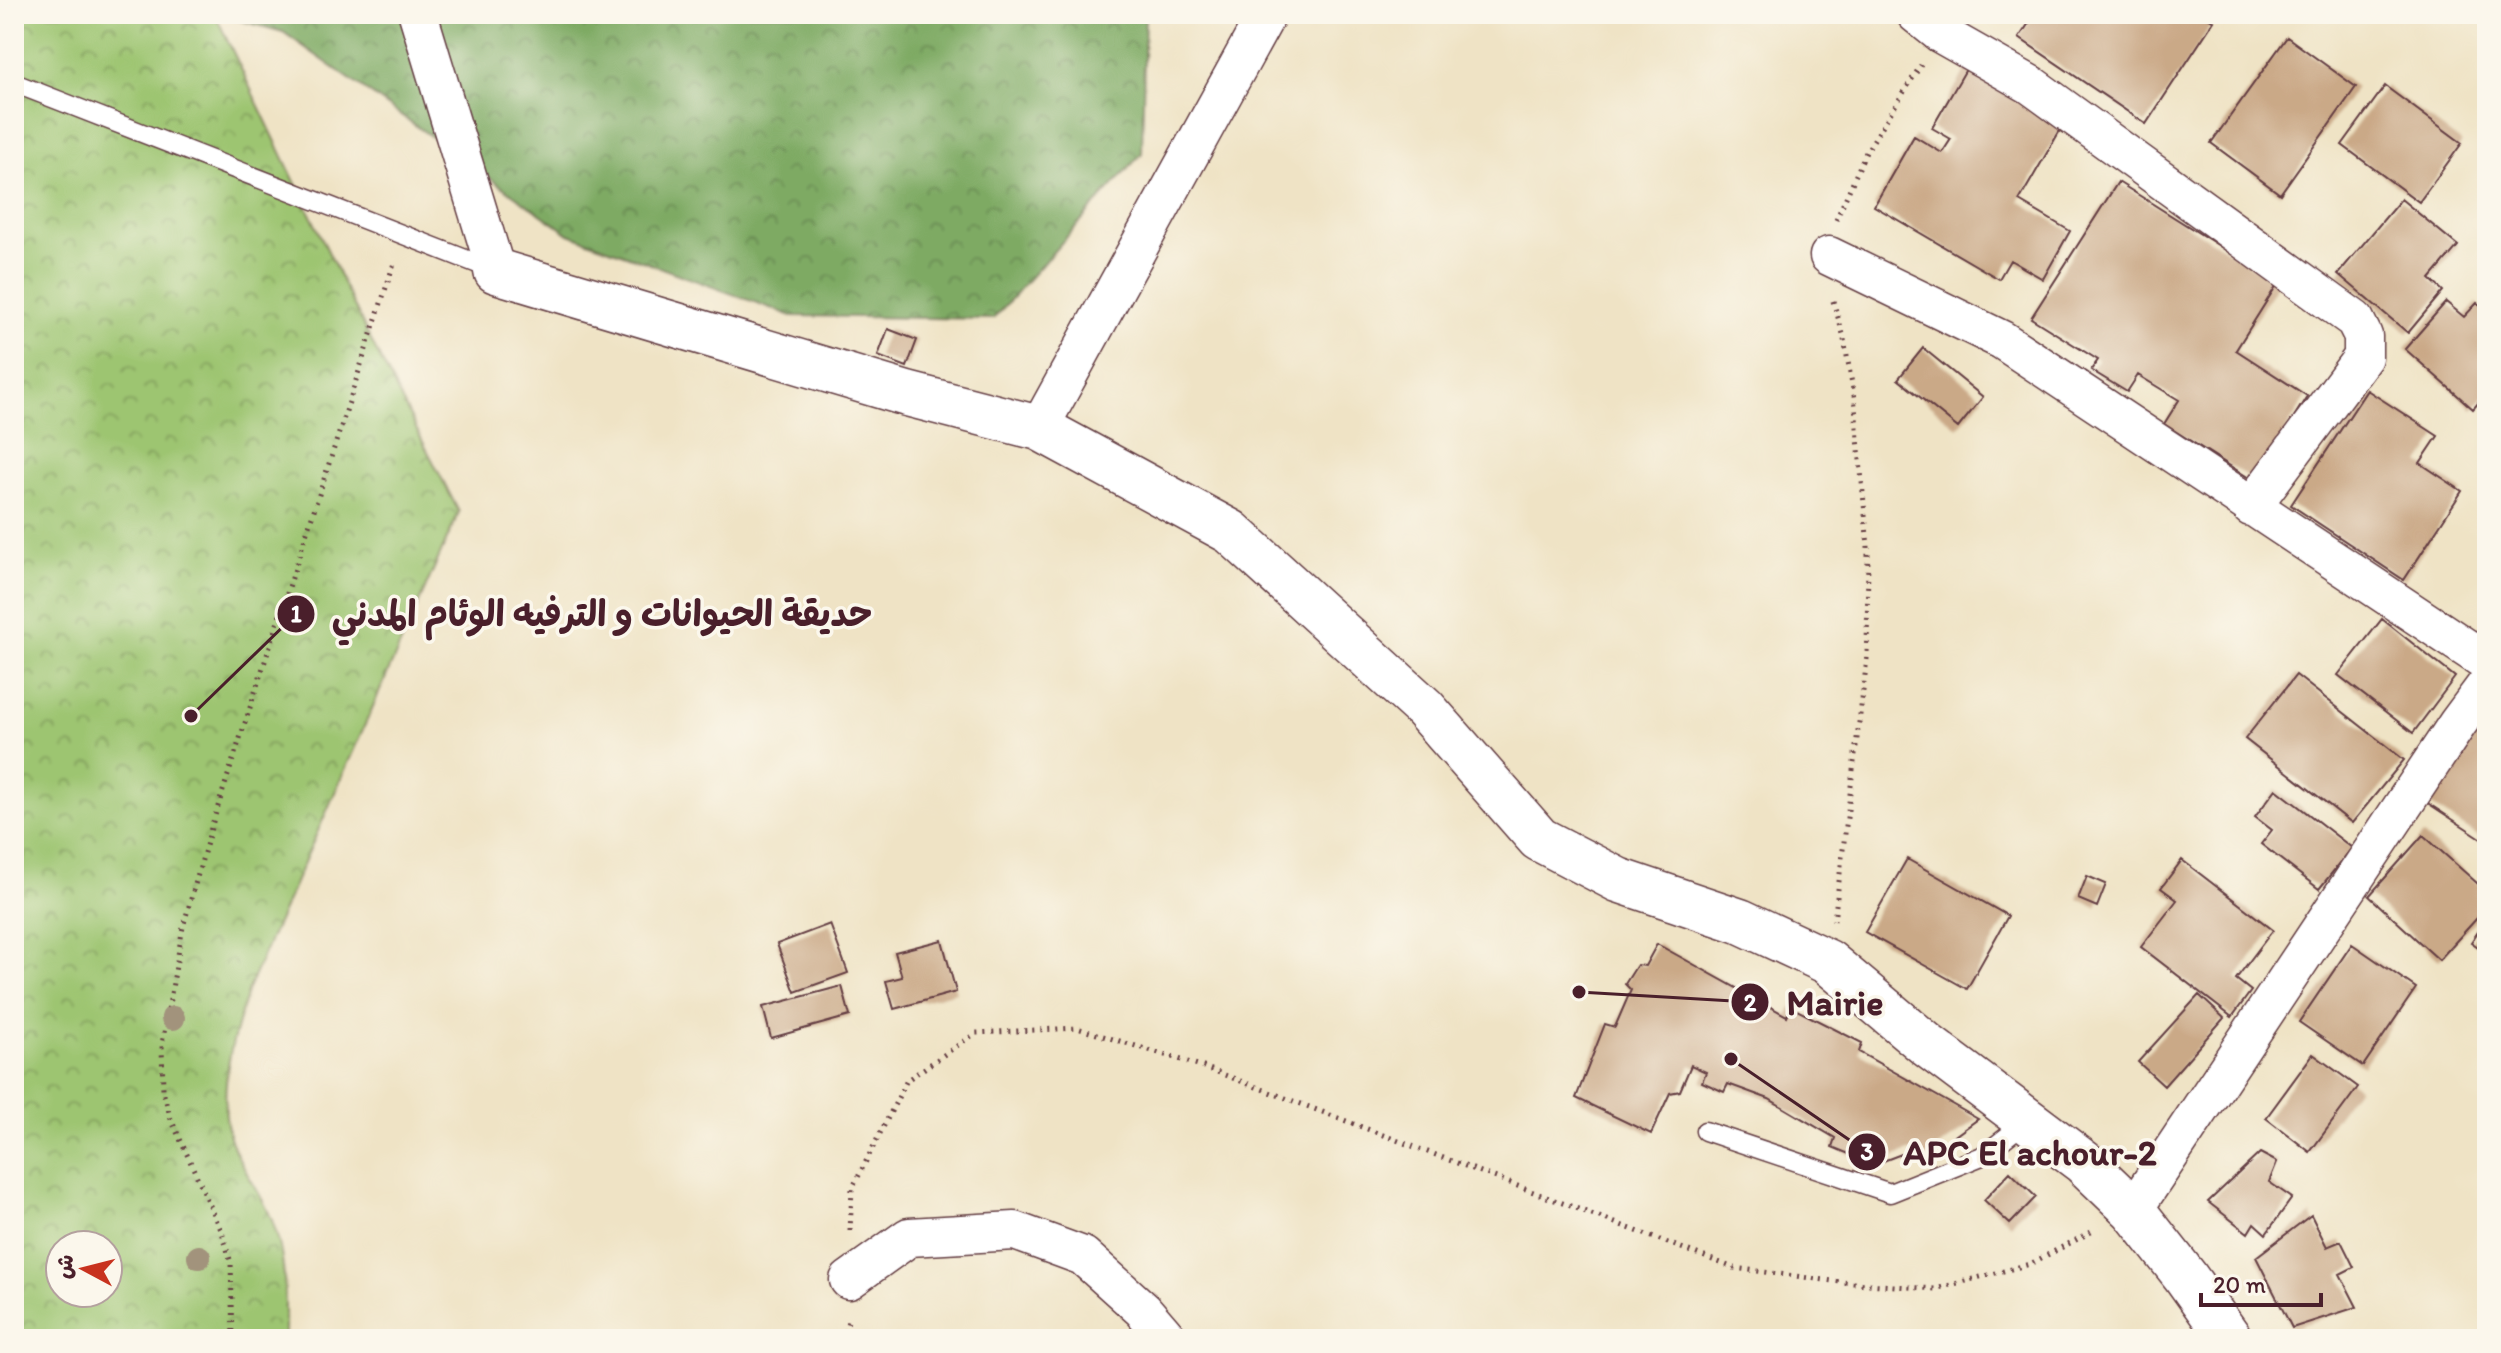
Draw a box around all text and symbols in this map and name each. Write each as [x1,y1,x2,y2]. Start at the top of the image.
callout: حديقة الحيوانات و الترفيه الوئام المدني [276,584,889,644]
text: حديقة الحيوانات و الترفيه الوئام المدني [332,592,872,646]
text: 1 [290,599,302,628]
callout: Mairie [1730,972,1899,1032]
text: Mairie [1787,981,1883,1024]
text: 2 [1744,988,1757,1017]
callout: APC El achour-2 [1847,1122,2172,1182]
text: APC El achour-2 [1903,1131,2157,1174]
text: 3 [1860,1137,1874,1166]
north arrow [44,1229,124,1309]
text: ش [50,1253,80,1280]
scale bar [2201,1257,2321,1307]
text: 20 m [2213,1270,2266,1299]

